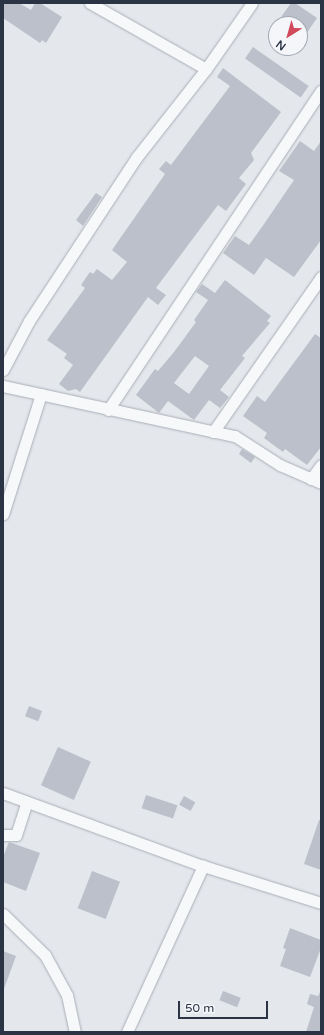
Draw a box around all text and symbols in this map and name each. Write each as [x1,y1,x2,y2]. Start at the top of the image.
north arrow [268,16,308,56]
text: N [274,37,289,53]
scale bar [180,993,270,1019]
text: 50 m [185,1001,214,1015]

